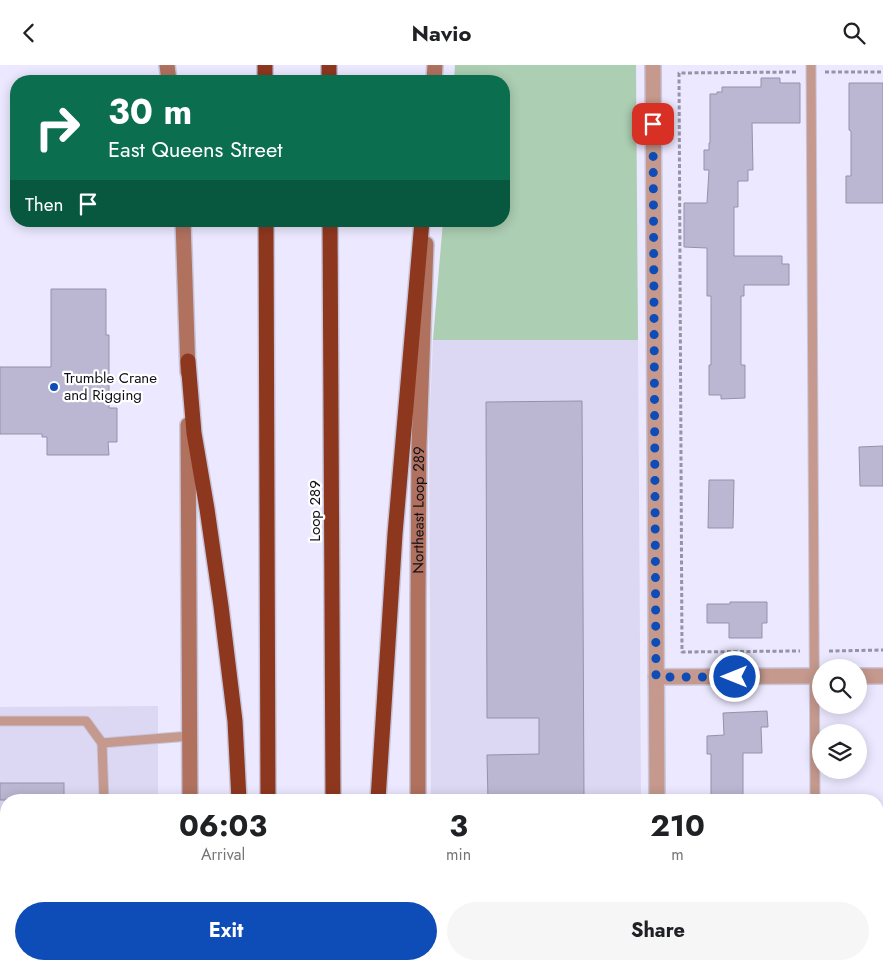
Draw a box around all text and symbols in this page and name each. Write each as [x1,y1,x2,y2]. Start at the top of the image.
text: Navio [412,17,471,49]
icon: back [15,19,43,47]
icon: search [840,19,868,47]
text: 30 m [108,87,192,137]
icon: right [25,95,90,160]
pin [632,103,674,145]
icon: arrive [639,110,667,138]
text: East Queens Street [108,133,283,165]
icon: arrive [74,190,102,218]
text: Then [25,191,64,218]
place label: Trumble Crane and Rigging [64,367,157,406]
marker: Trumble Crane and Rigging [48,381,60,393]
street label: Northeast Loop 289 [407,446,430,574]
street label: Loop 289 [304,480,326,542]
position arrow [708,650,760,702]
map controls [812,659,867,779]
button: search [812,659,867,714]
button: layers [812,724,867,779]
text: 06:03 [179,804,267,847]
text: 3 [449,804,468,847]
text: 210 [650,804,705,847]
text: Arrival [201,843,245,866]
text: min [446,843,471,866]
text: m [671,843,684,866]
button: Exit [15,902,437,960]
button: Share [447,902,869,960]

